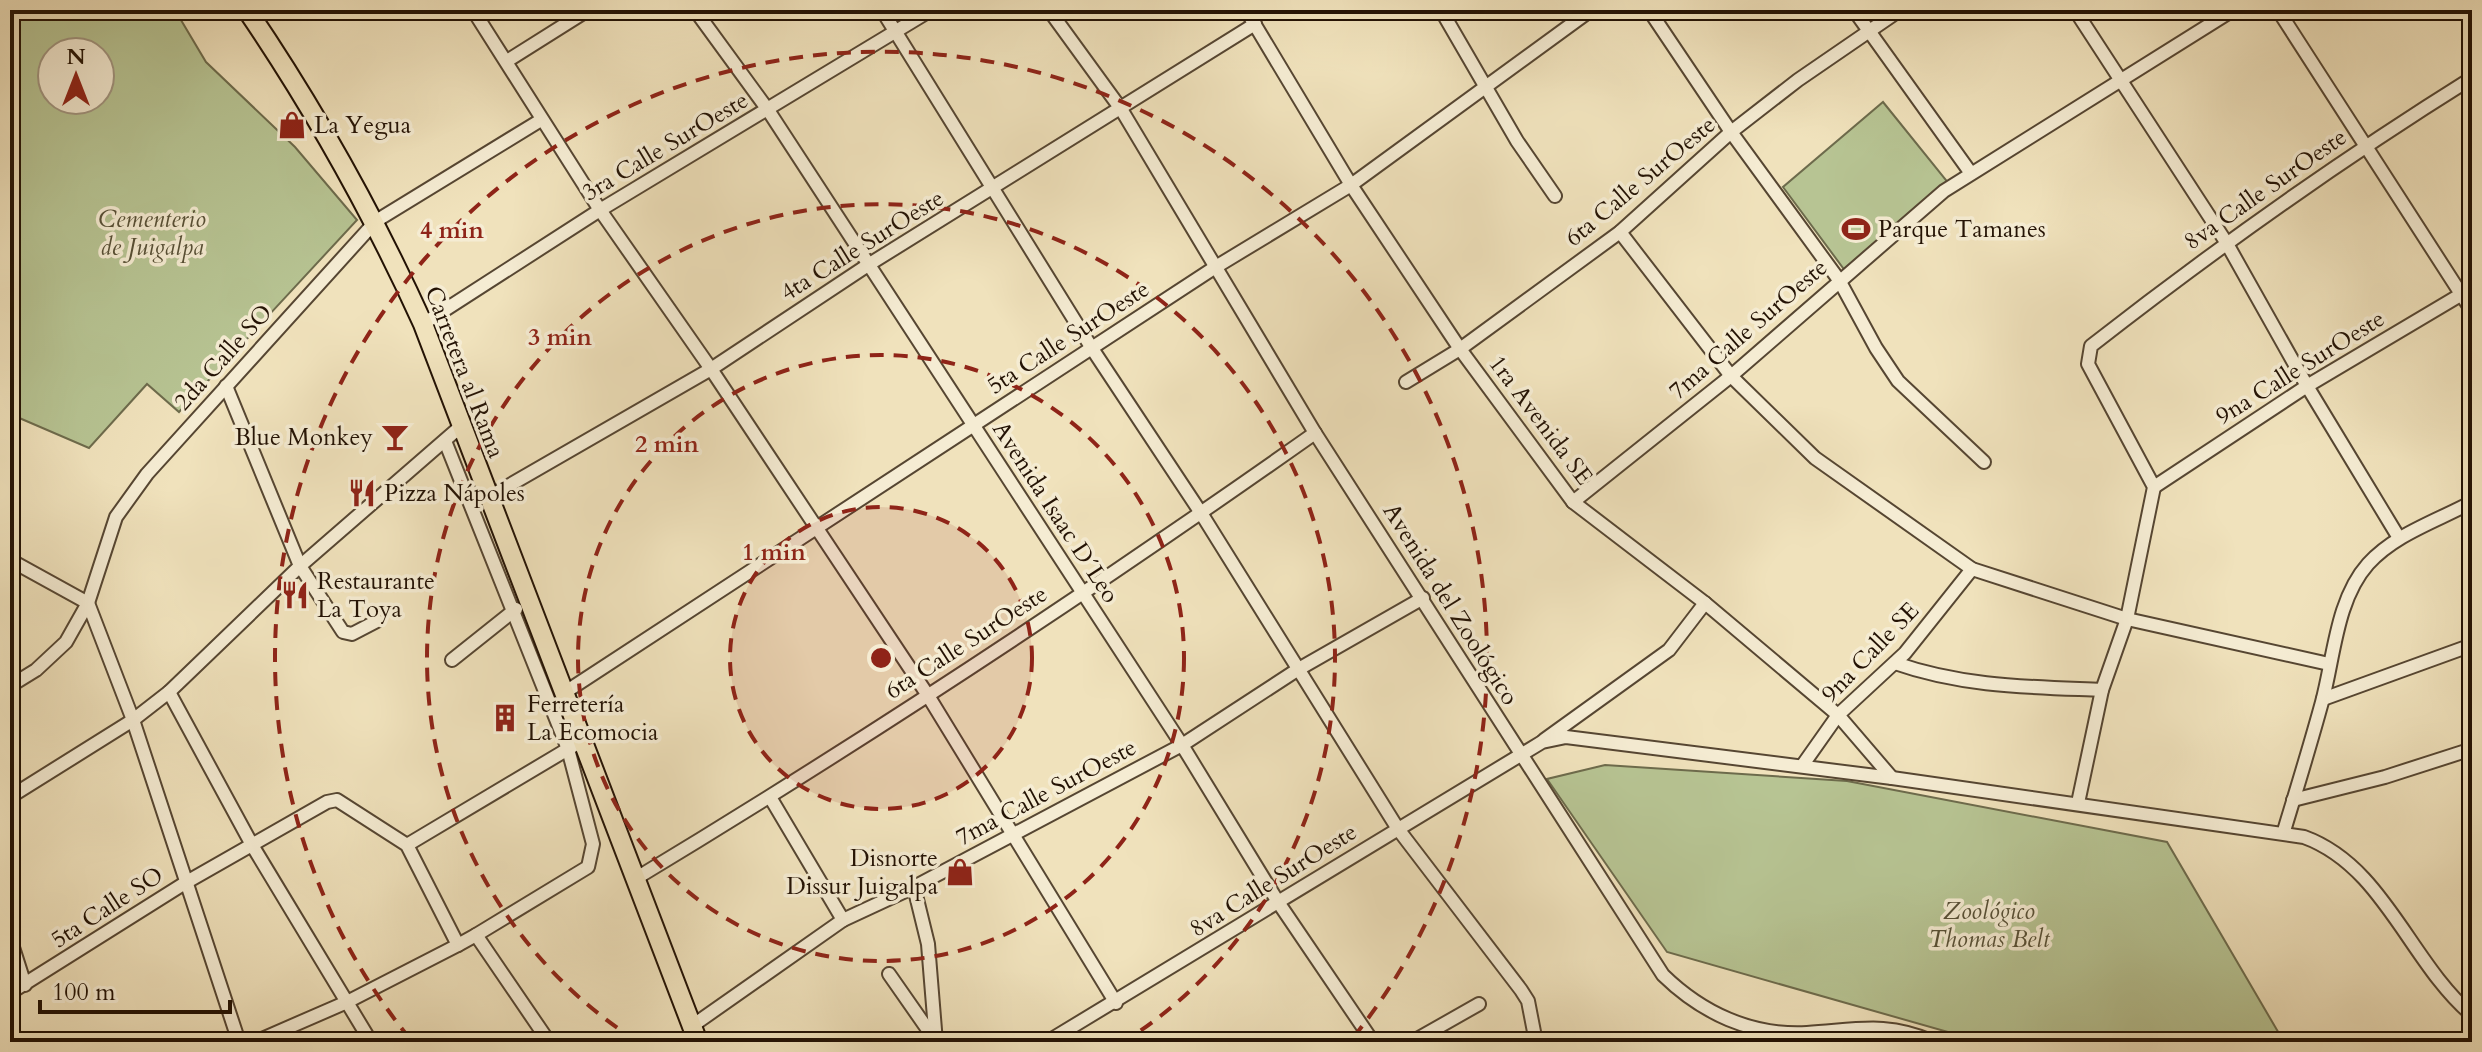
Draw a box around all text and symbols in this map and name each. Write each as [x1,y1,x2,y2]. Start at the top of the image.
north arrow [36,36,116,116]
text: N [66,42,86,72]
street label: 3ra Calle SurOeste [576,84,754,209]
place label: La Yegua [314,109,412,142]
street label: 6ta Calle SurOeste [1558,109,1723,254]
shop icon: La Yegua [277,110,307,140]
street label: 8va Calle SurOeste [2177,121,2353,258]
street label: 4ta Calle SurOeste [774,182,950,309]
park label: Cementerio de Juigalpa [98,203,206,264]
place label: Parque Tamanes [1878,213,2046,246]
text: 4 min [420,214,485,247]
sports icon: Parque Tamanes [1841,214,1871,244]
street label: 7ma Calle SurOeste [1662,251,1835,407]
street label: 5ta Calle SurOeste [981,273,1156,402]
street label: Carretera al Rama [417,281,513,464]
street label: 2da Calle SO [167,297,280,418]
street label: 9na Calle SurOeste [2210,302,2391,433]
text: 3 min [528,321,593,354]
street label: 1ra Avenida SE [1481,349,1600,492]
street label: Avenida Isaac D´Leo [984,415,1127,610]
place label: Blue Monkey [234,421,373,454]
bar icon: Blue Monkey [380,422,410,452]
text: 2 min [635,428,700,461]
place label: Pizza Nápoles [384,477,525,510]
restaurant icon: Pizza Nápoles [347,478,377,508]
street label: Avenida del Zoológico [1375,497,1526,712]
text: 1 min [742,536,807,569]
place label: Restaurante La Toya [317,565,435,626]
street label: 6ta Calle SurOeste [879,578,1054,707]
restaurant icon: Restaurante La Toya [280,580,310,610]
street label: 9na Calle SE [1814,595,1927,710]
centre of rings [867,644,895,672]
place label: Ferretería La Ecomocia [527,688,659,749]
building icon: Ferretería La Ecomocia [490,703,520,733]
street label: 7ma Calle SurOeste [950,731,1142,854]
street label: 8va Calle SurOeste [1183,816,1363,945]
place label: Disnorte Dissur Juigalpa [786,842,939,903]
shop icon: Disnorte Dissur Juigalpa [945,857,975,887]
street label: 5ta Calle SO [45,859,170,956]
park label: Zoológico Thomas Belt [1928,895,2051,956]
scale bar [40,964,230,1014]
text: 100 m [52,976,116,1009]

